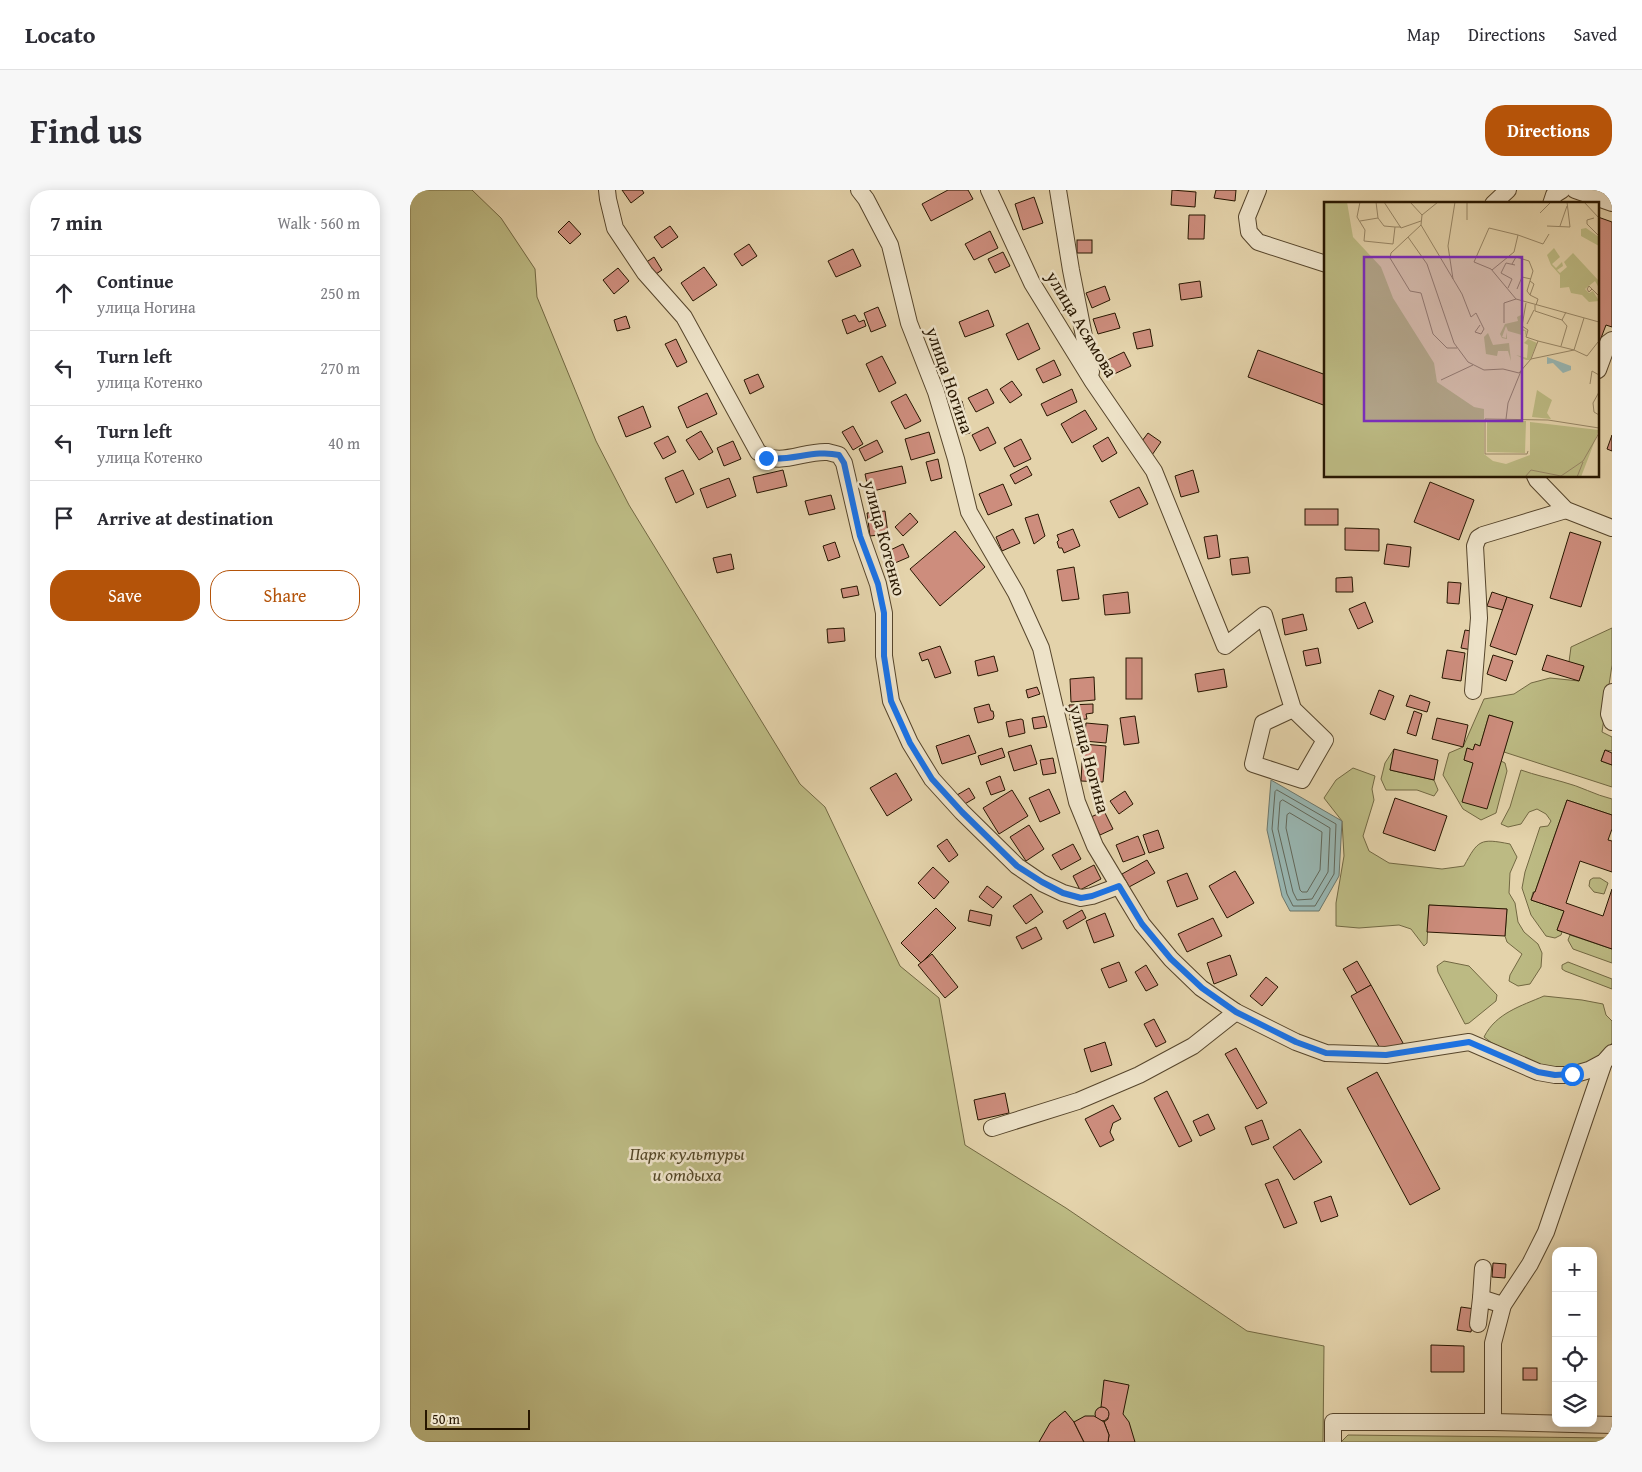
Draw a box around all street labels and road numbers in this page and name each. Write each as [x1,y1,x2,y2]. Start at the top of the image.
street label: улица Асямова [1039,265,1125,383]
street label: улица Ногина [919,322,981,437]
street label: улица Котенко [856,476,913,599]
street label: улица Ногина [1062,701,1118,817]

